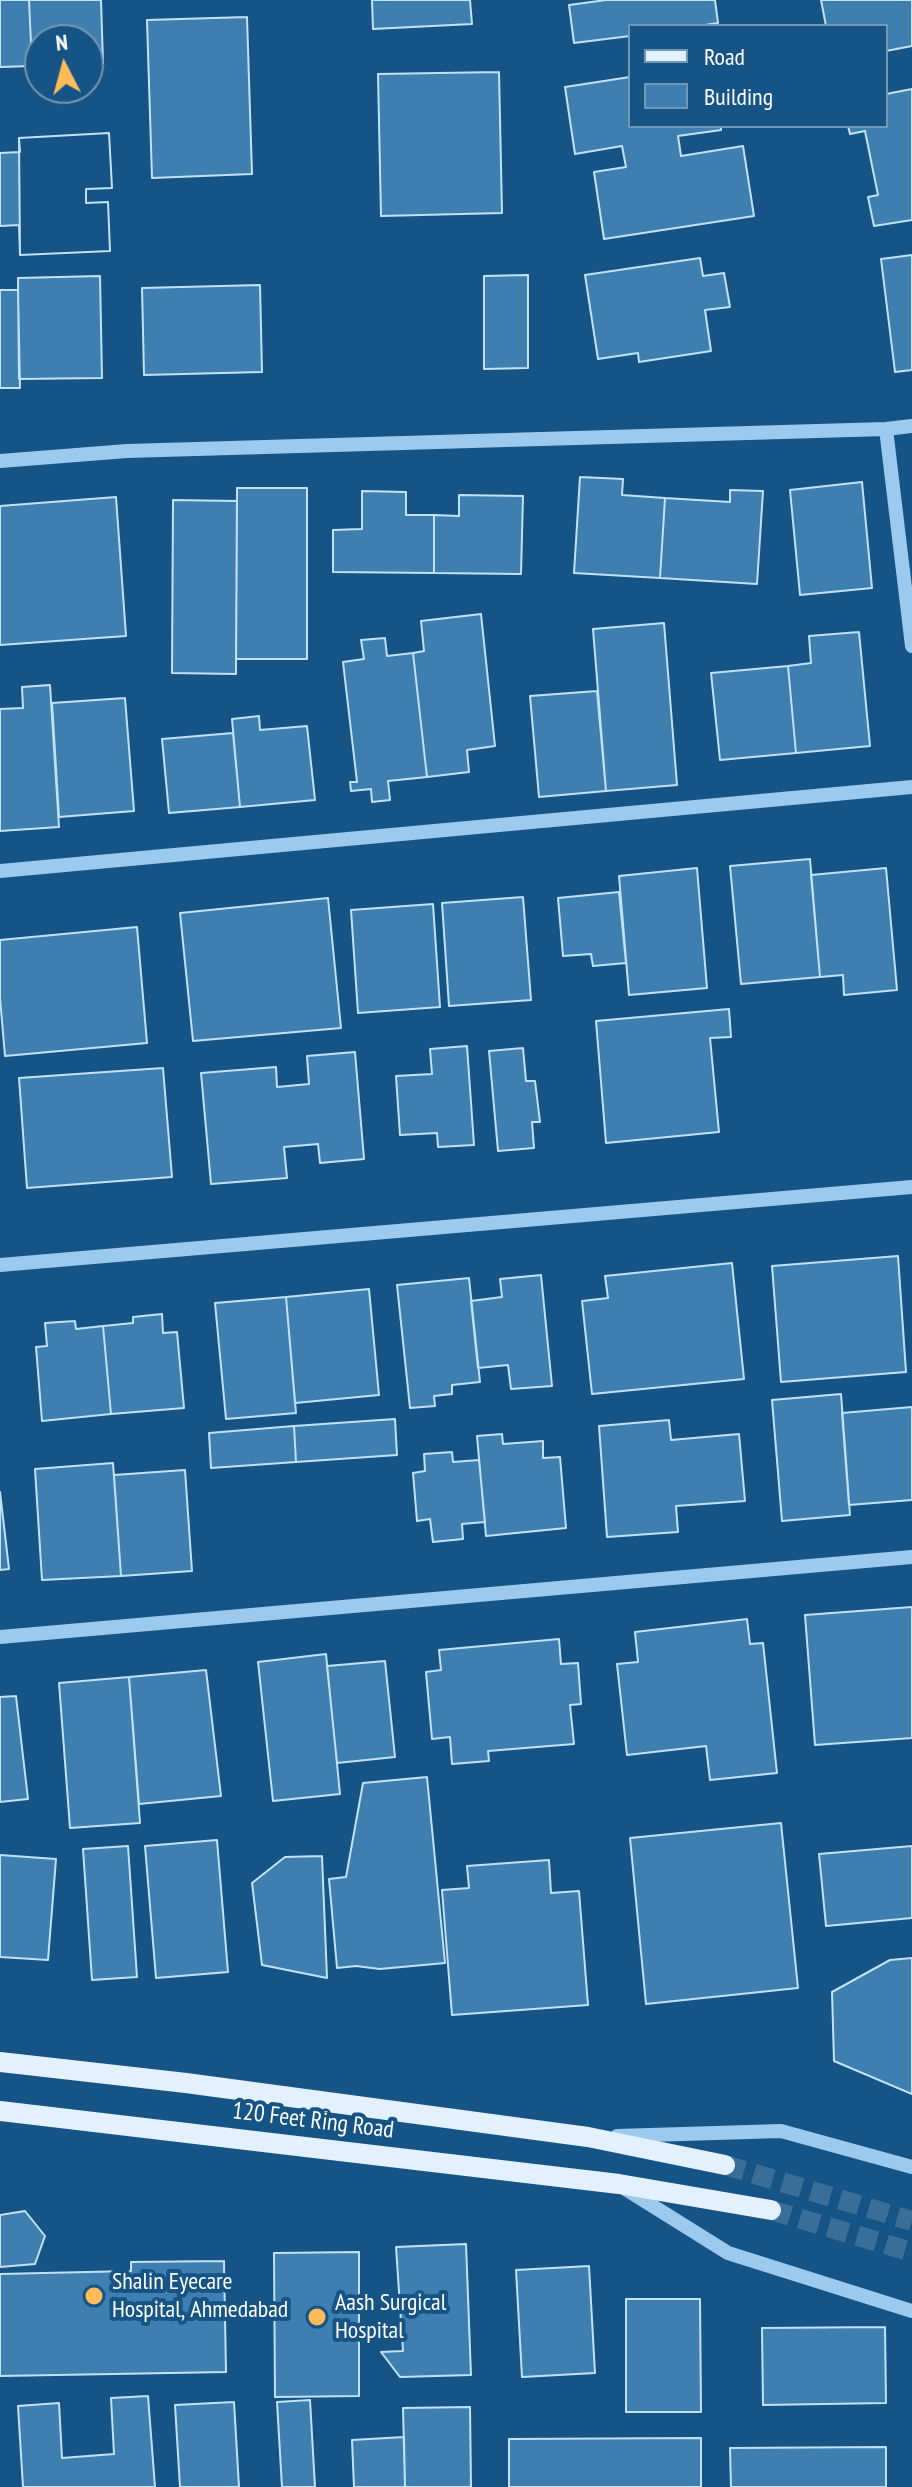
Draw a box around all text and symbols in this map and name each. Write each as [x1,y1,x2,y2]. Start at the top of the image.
north arrow [24,24,104,104]
legend [628,24,888,128]
text: N [54,28,69,57]
text: Road [704,41,745,72]
text: Building [704,81,773,112]
street label: 120 Feet Ring Road [231,2097,395,2145]
place label: Shalin Eyecare Hospital, Ahmedabad [112,2268,288,2324]
marker: Shalin Eyecare Hospital, Ahmedabad [83,2285,105,2307]
place label: Aash Surgical Hospital [335,2289,446,2345]
marker: Aash Surgical Hospital [306,2306,328,2328]

